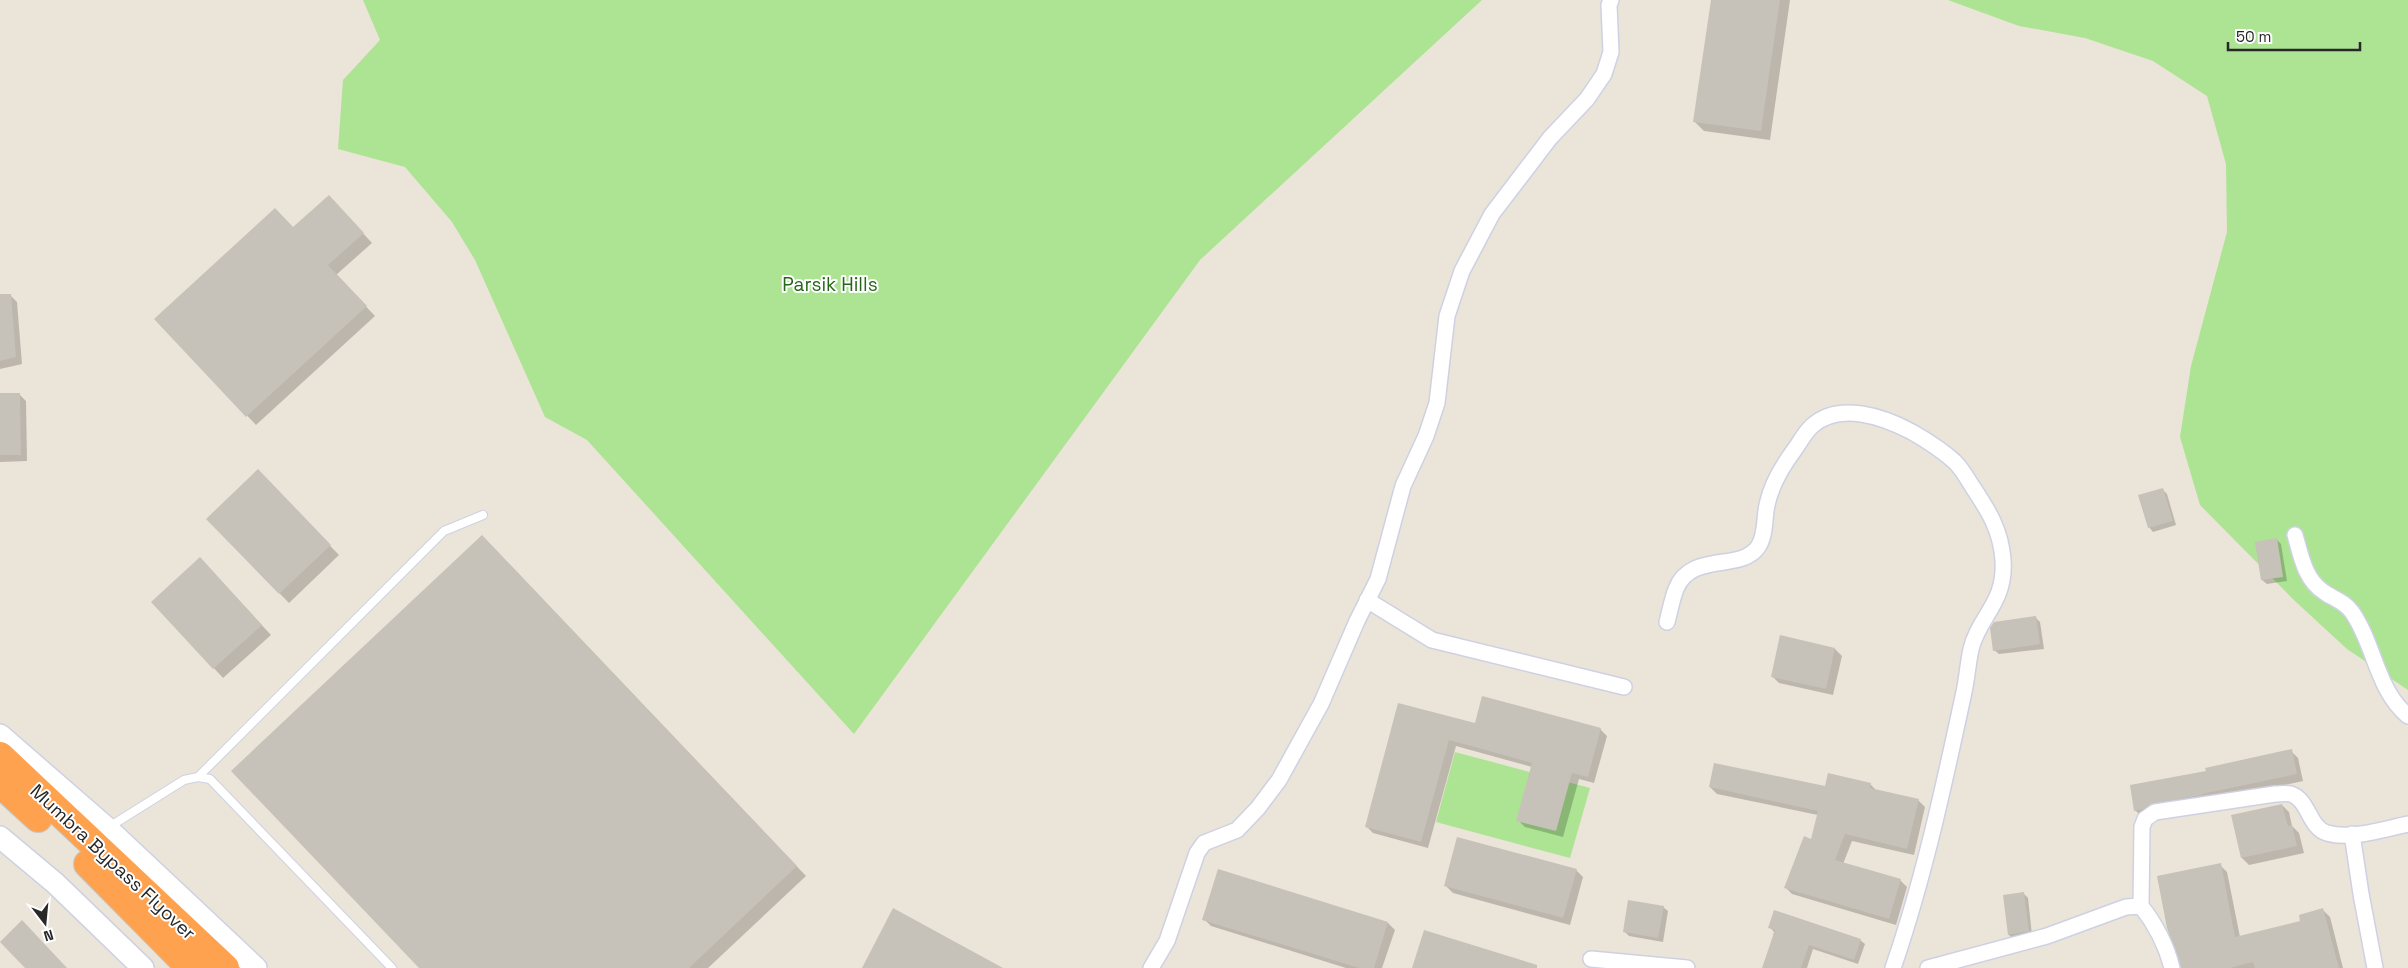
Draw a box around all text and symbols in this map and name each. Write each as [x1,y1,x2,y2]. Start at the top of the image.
scale bar [2228,20,2360,52]
text: 50 m [2236,27,2271,46]
park label: Parsik Hills [782,272,878,297]
street label: Mumbra Bypass Flyover [25,779,201,945]
north arrow [20,898,70,948]
text: N [42,926,56,945]

